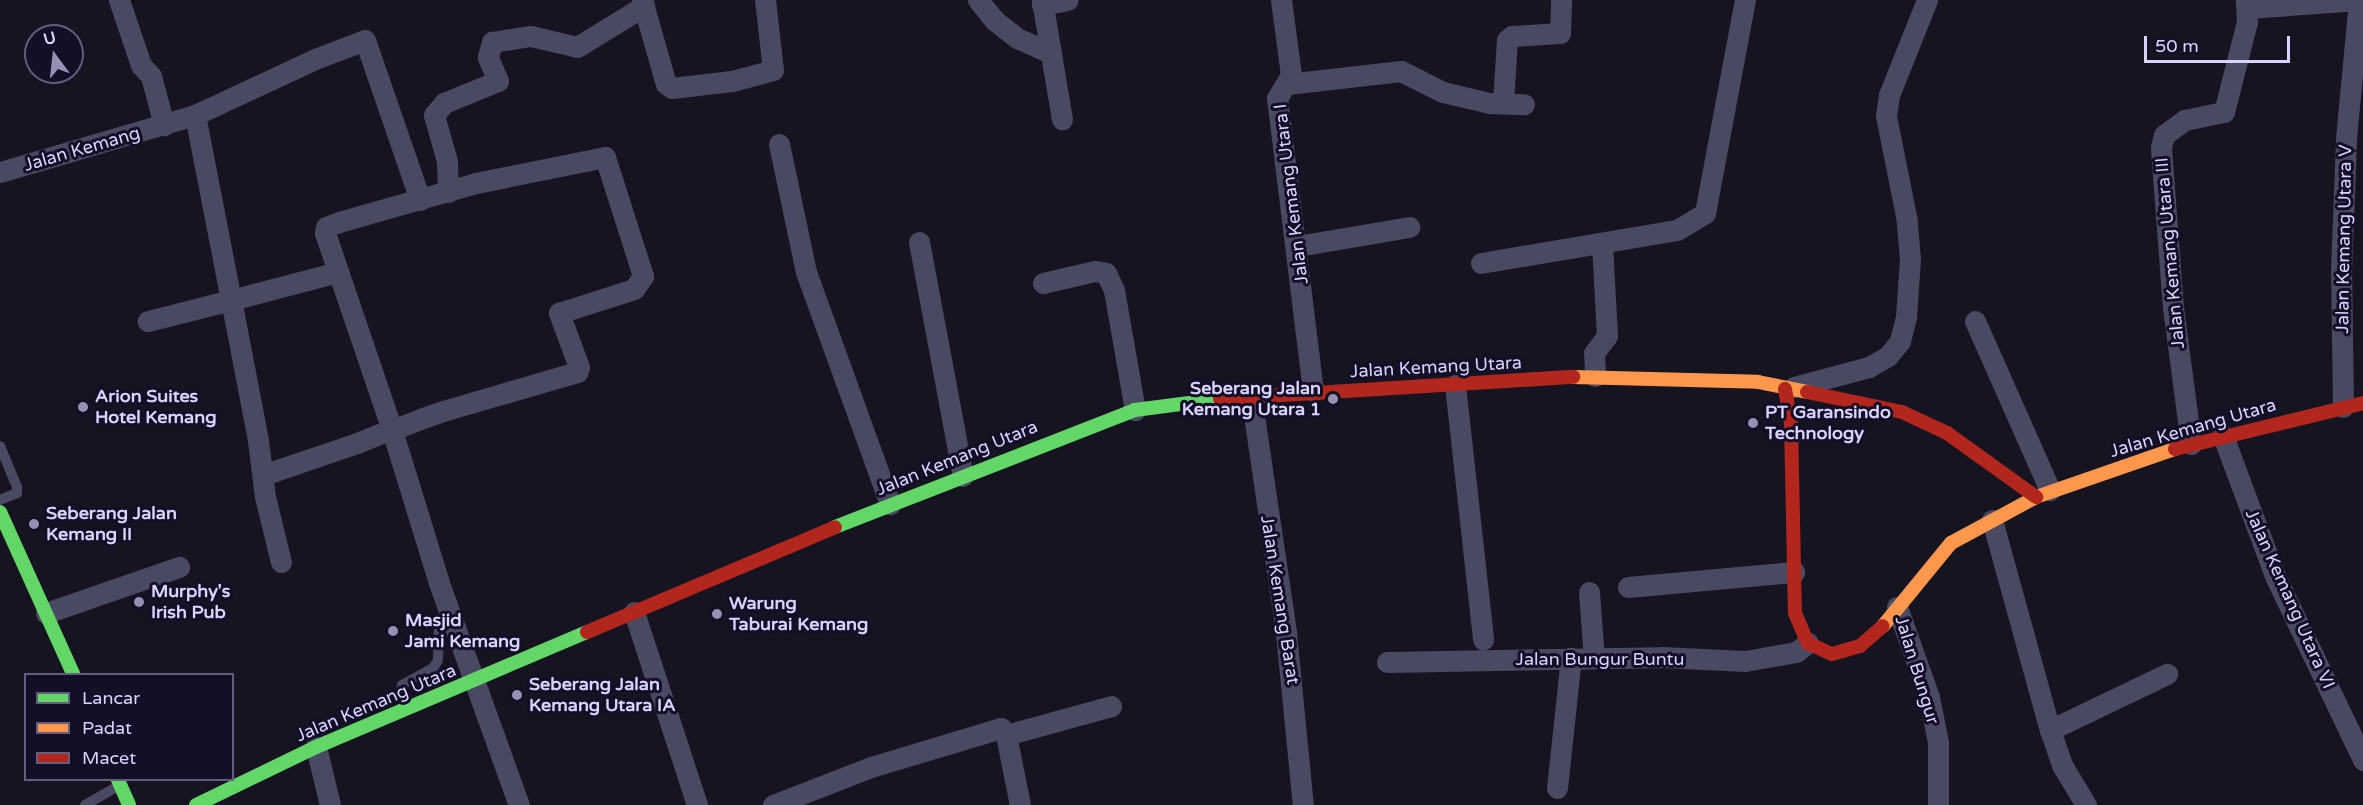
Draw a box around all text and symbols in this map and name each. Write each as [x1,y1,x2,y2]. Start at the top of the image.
north arrow [24,24,84,84]
scale bar [2147,24,2292,62]
text: U [41,27,58,50]
text: 50 m [2155,35,2199,57]
street label: Jalan Kemang Utara I [1269,102,1313,286]
street label: Jalan Kemang [21,122,143,176]
street label: Jalan Kemang Utara V [2332,144,2356,334]
street label: Jalan Kemang Utara III [2151,156,2189,350]
street label: Jalan Kemang Utara [1350,352,1522,382]
place label: Seberang Jalan Kemang Utara 1 [1182,378,1321,420]
place label: Arion Suites Hotel Kemang [95,386,217,428]
marker: Seberang Jalan Kemang Utara 1 [1326,392,1340,406]
street label: Jalan Kemang Utara [2107,394,2279,462]
marker: Arion Suites Hotel Kemang [76,400,90,414]
place label: PT Garansindo Technology [1765,402,1891,444]
street label: Jalan Kemang Utara [873,416,1041,500]
marker: PT Garansindo Technology [1746,416,1760,430]
place label: Seberang Jalan Kemang II [46,503,177,546]
street label: Jalan Kemang Utara VI [2241,506,2339,692]
street label: Jalan Kemang Barat [1256,514,1304,686]
marker: Seberang Jalan Kemang II [27,517,41,531]
place label: Murphy's Irish Pub [151,581,230,624]
place label: Warung Taburai Kemang [729,593,868,636]
marker: Murphy's Irish Pub [132,595,146,609]
marker: Warung Taburai Kemang [710,607,724,621]
place label: Masjid Jami Kemang [405,610,520,652]
street label: Jalan Bungur [1890,613,1944,727]
marker: Masjid Jami Kemang [386,624,400,638]
street label: Jalan Bungur Buntu [1516,648,1684,670]
street label: Jalan Kemang Utara [293,659,459,747]
legend [24,673,234,781]
place label: Seberang Jalan Kemang Utara IA [529,674,676,716]
text: Lancar [82,687,140,709]
marker: Seberang Jalan Kemang Utara IA [510,688,524,702]
text: Padat [82,717,132,739]
text: Macet [82,747,136,769]

